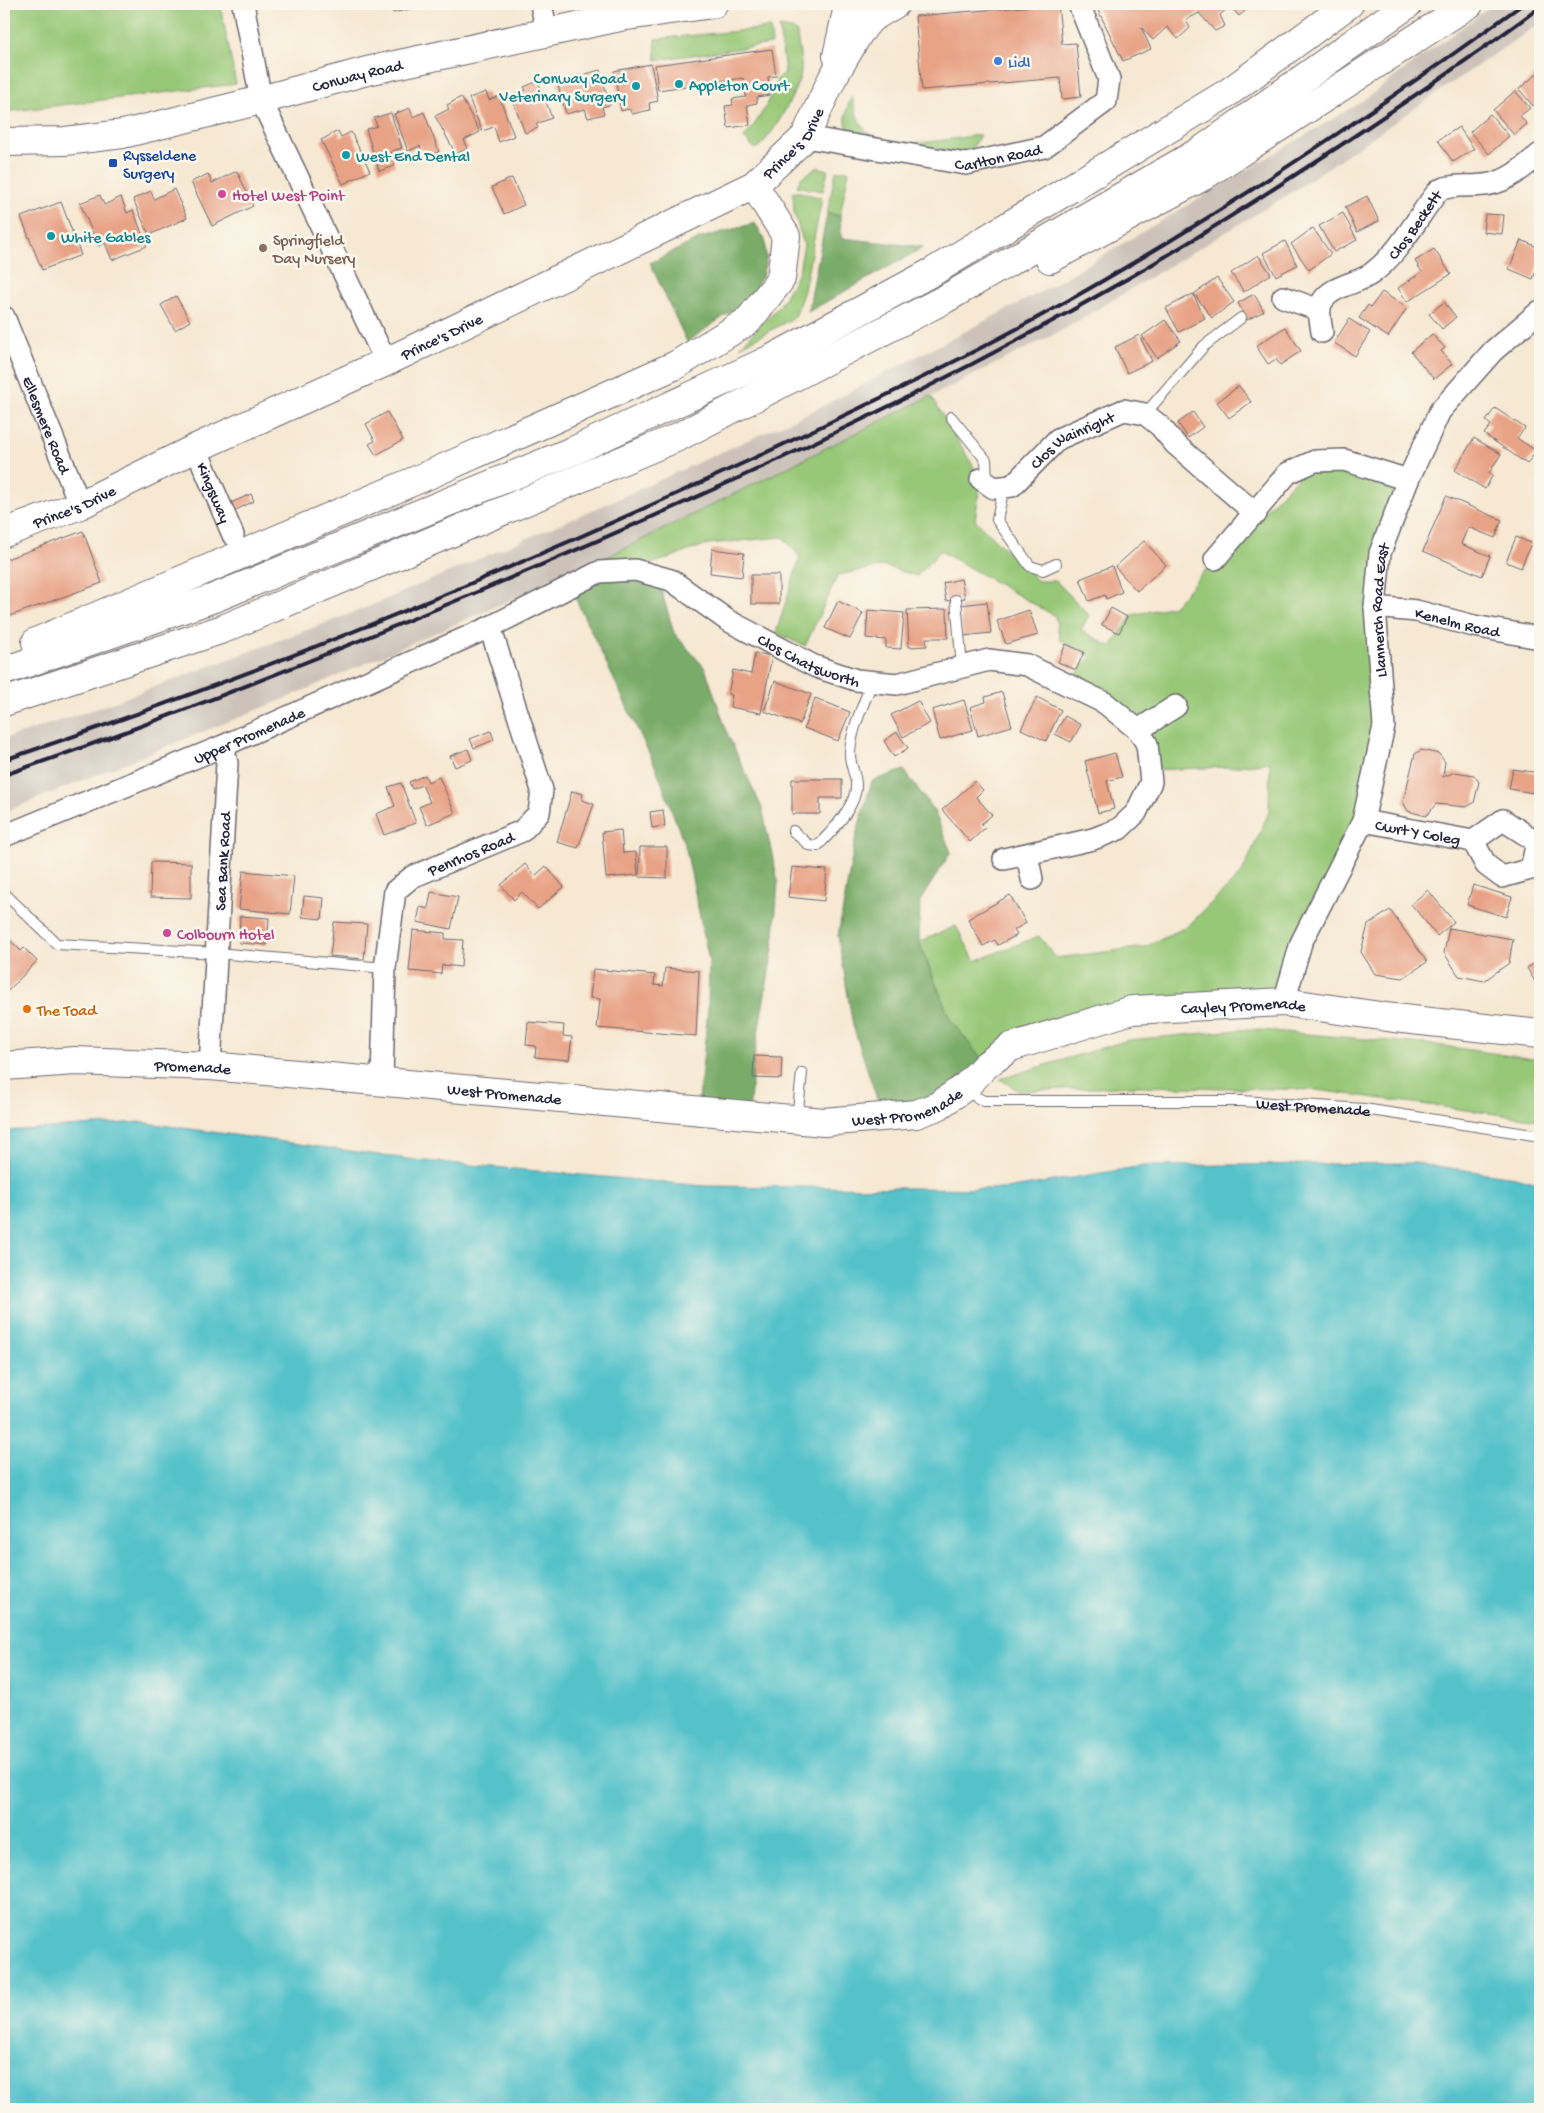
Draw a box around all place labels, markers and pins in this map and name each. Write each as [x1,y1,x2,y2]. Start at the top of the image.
marker: Lidl [992,55,1004,67]
place label: Lidl [1008,55,1030,74]
place label: Conway Road Veterinary Surgery [499,71,628,108]
marker: Appleton Court [673,78,685,90]
place label: Appleton Court [689,78,790,97]
marker: Conway Road Veterinary Surgery [630,80,642,92]
place label: Rysseldene Surgery [123,148,197,185]
marker: West End Dental [340,149,352,161]
place label: West End Dental [356,149,470,168]
marker: Rysseldene Surgery [107,157,119,169]
marker: Hotel West Point [216,188,228,200]
place label: Hotel West Point [232,188,346,207]
marker: White Gables [45,230,57,242]
place label: White Gables [61,230,151,249]
place label: Springfield Day Nursery [272,233,355,270]
marker: Springfield Day Nursery [257,242,269,254]
marker: Colbourn Hotel [161,927,173,939]
place label: Colbourn Hotel [177,927,275,946]
marker: The Toad [21,1003,33,1015]
place label: The Toad [36,1003,98,1022]

